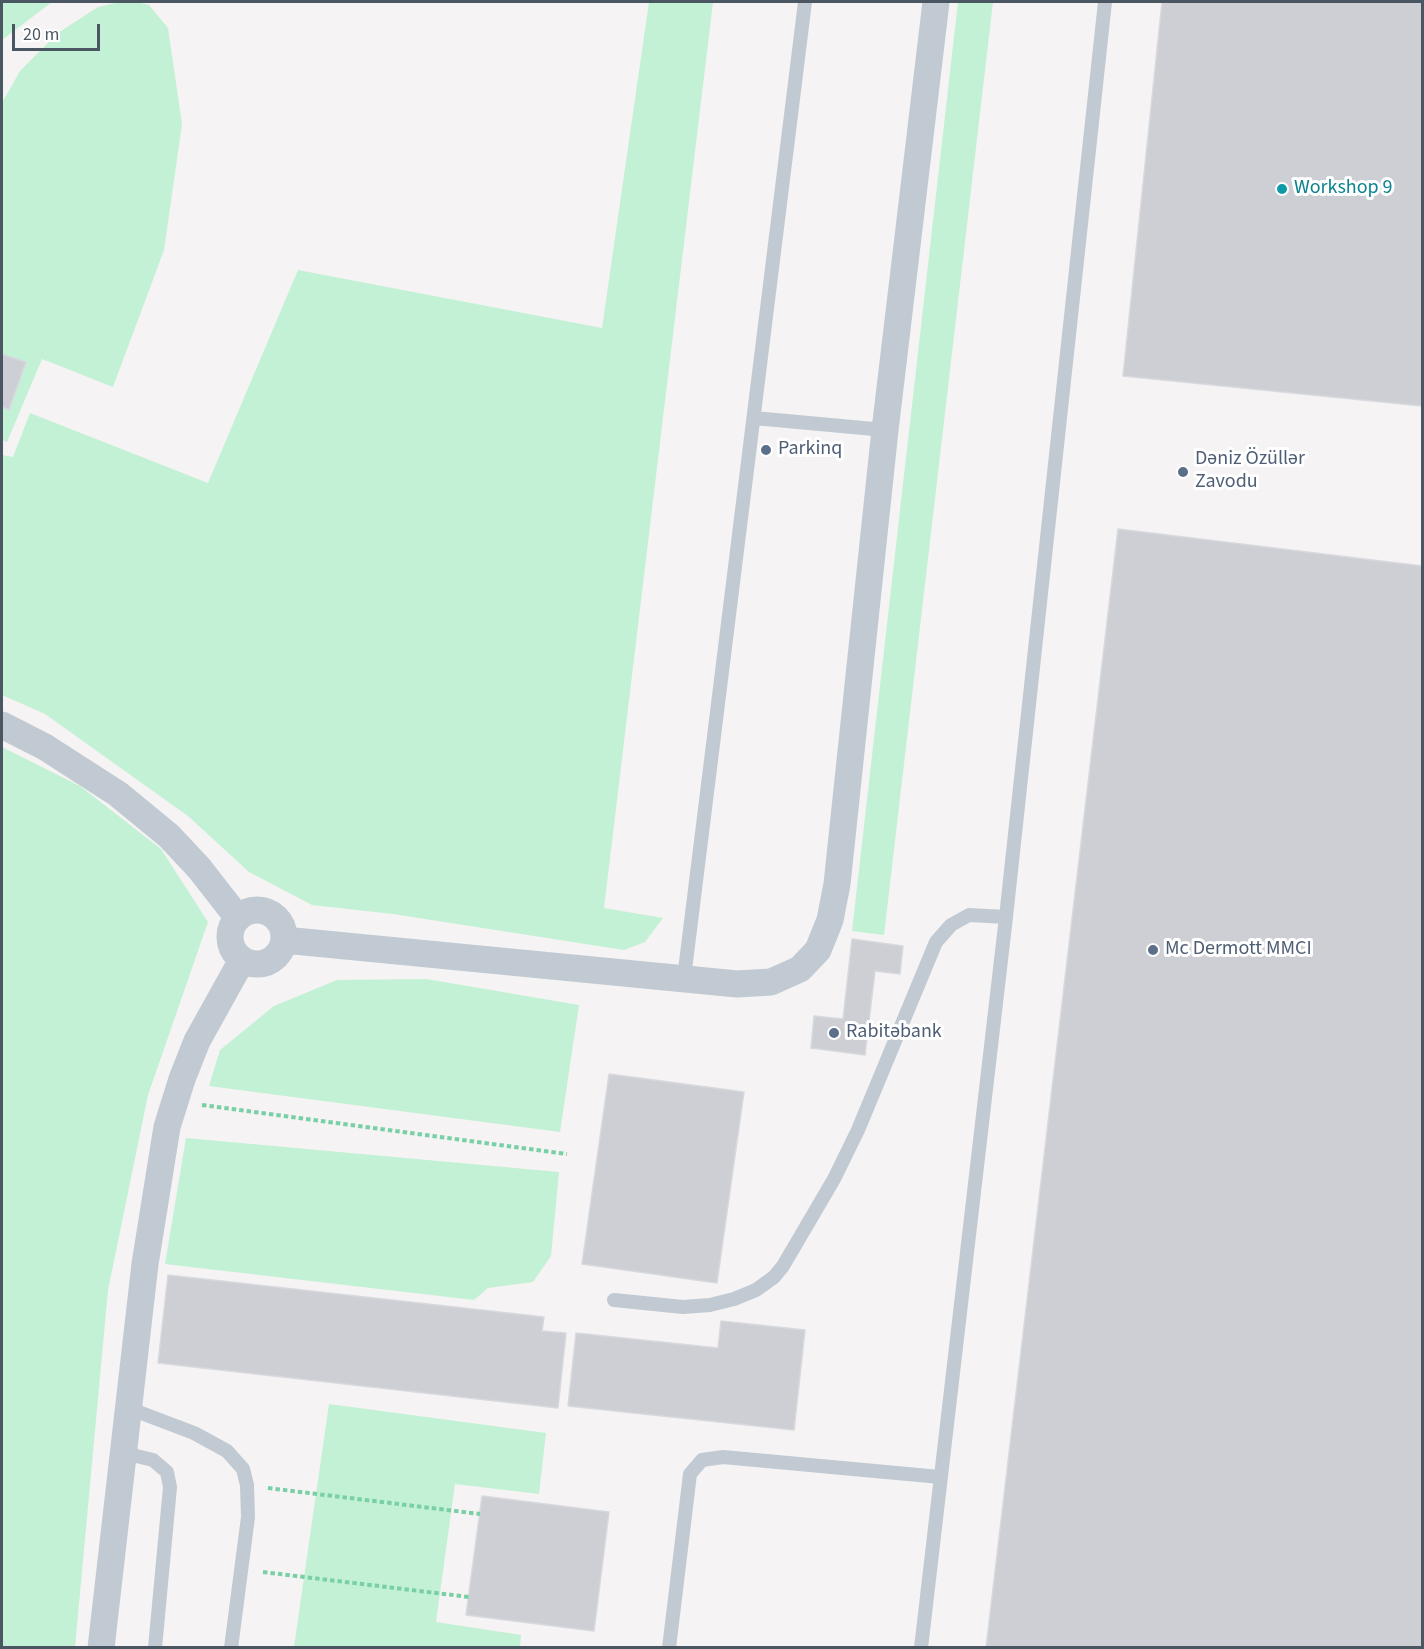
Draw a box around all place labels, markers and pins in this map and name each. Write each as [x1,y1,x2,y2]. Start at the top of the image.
place label: Workshop 9 [1294,177,1393,201]
marker: Workshop 9 [1275,182,1289,196]
place label: Parkinq [778,438,842,462]
marker: Parkinq [759,443,773,457]
place label: Dəniz Özüllər Zavodu [1195,448,1305,495]
marker: Dəniz Özüllər Zavodu [1176,465,1190,479]
place label: Mc Dermott MMCI [1165,938,1312,962]
marker: Mc Dermott MMCI [1146,943,1160,957]
place label: Rabitəbank [846,1021,942,1045]
marker: Rabitəbank [827,1026,841,1040]

